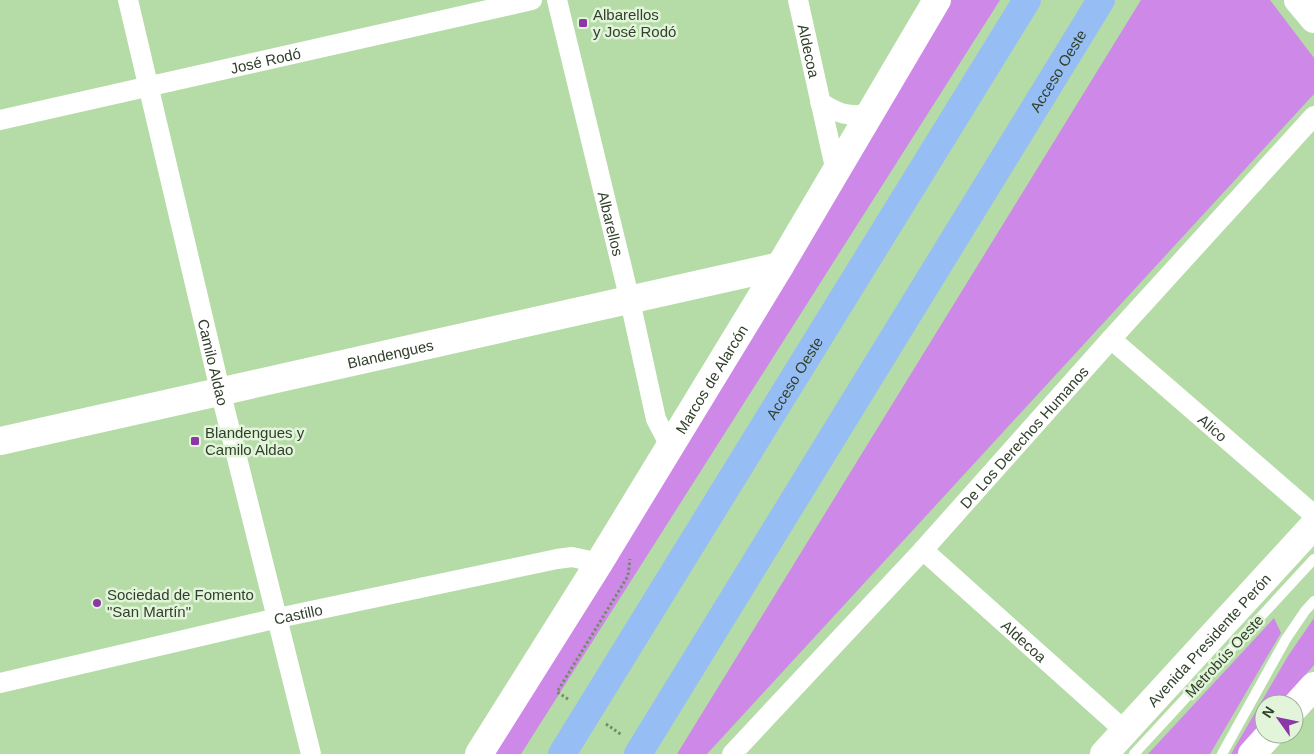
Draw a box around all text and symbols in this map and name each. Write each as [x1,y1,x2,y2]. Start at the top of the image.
place label: Albarellos y José Rodó [593,6,676,40]
marker: Albarellos y José Rodó [577,17,589,29]
street label: Aldecoa [795,22,824,80]
street label: Acceso Oeste [1026,26,1089,115]
street label: José Rodó [228,44,302,76]
street label: Albarellos [595,189,627,258]
street label: Camilo Aldao [195,317,232,407]
street label: Marcos de Alarcón [672,322,751,437]
street label: Acceso Oeste [762,334,826,422]
street label: Blandengues [346,336,435,371]
street label: De Los Derechos Humanos [956,362,1091,511]
street label: Alico [1195,410,1231,445]
place label: Blandengues y Camilo Aldao [205,424,305,458]
marker: Blandengues y Camilo Aldao [189,435,201,447]
street label: Avenida Presidente Perón [1144,570,1274,710]
place label: Sociedad de Fomento "San Martín" [107,586,254,620]
marker: Sociedad de Fomento "San Martín" [91,597,103,609]
street label: Castillo [272,600,324,627]
street label: Metrobús Oeste [1181,611,1267,701]
street label: Aldecoa [998,616,1051,666]
north arrow [1254,694,1304,744]
text: N [1259,703,1278,721]

